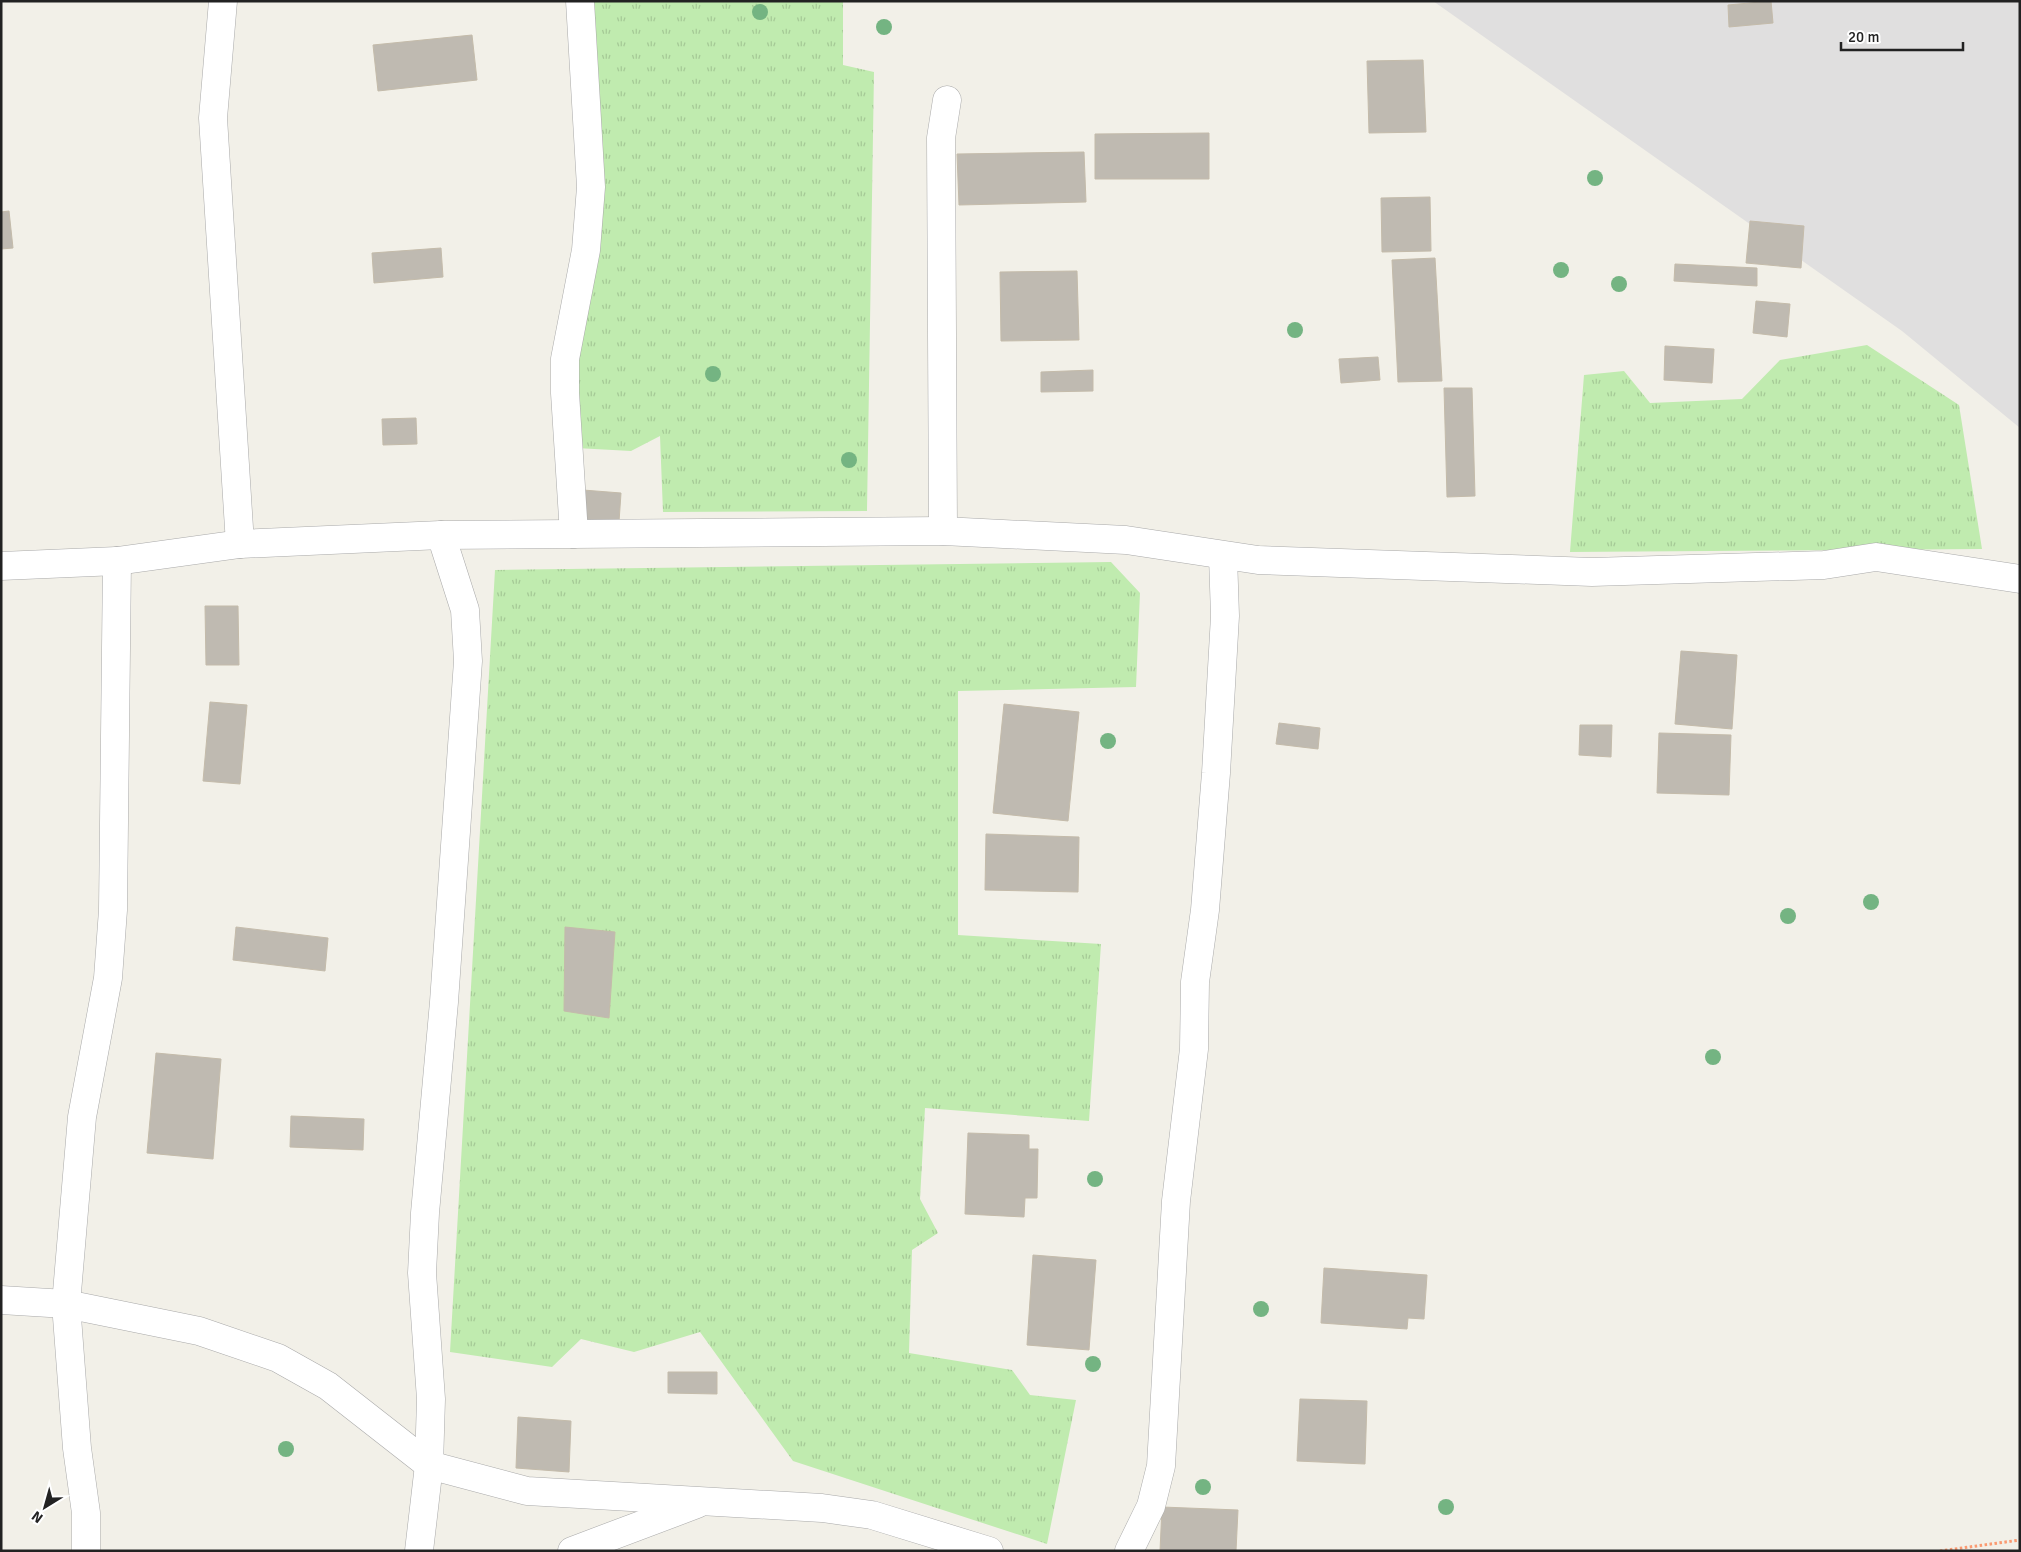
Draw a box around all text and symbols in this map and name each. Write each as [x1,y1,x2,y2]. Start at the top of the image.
scale bar [1841,20,1964,52]
text: 20 m [1848,28,1879,46]
north arrow [20,1482,70,1532]
text: N [28,1507,46,1527]

